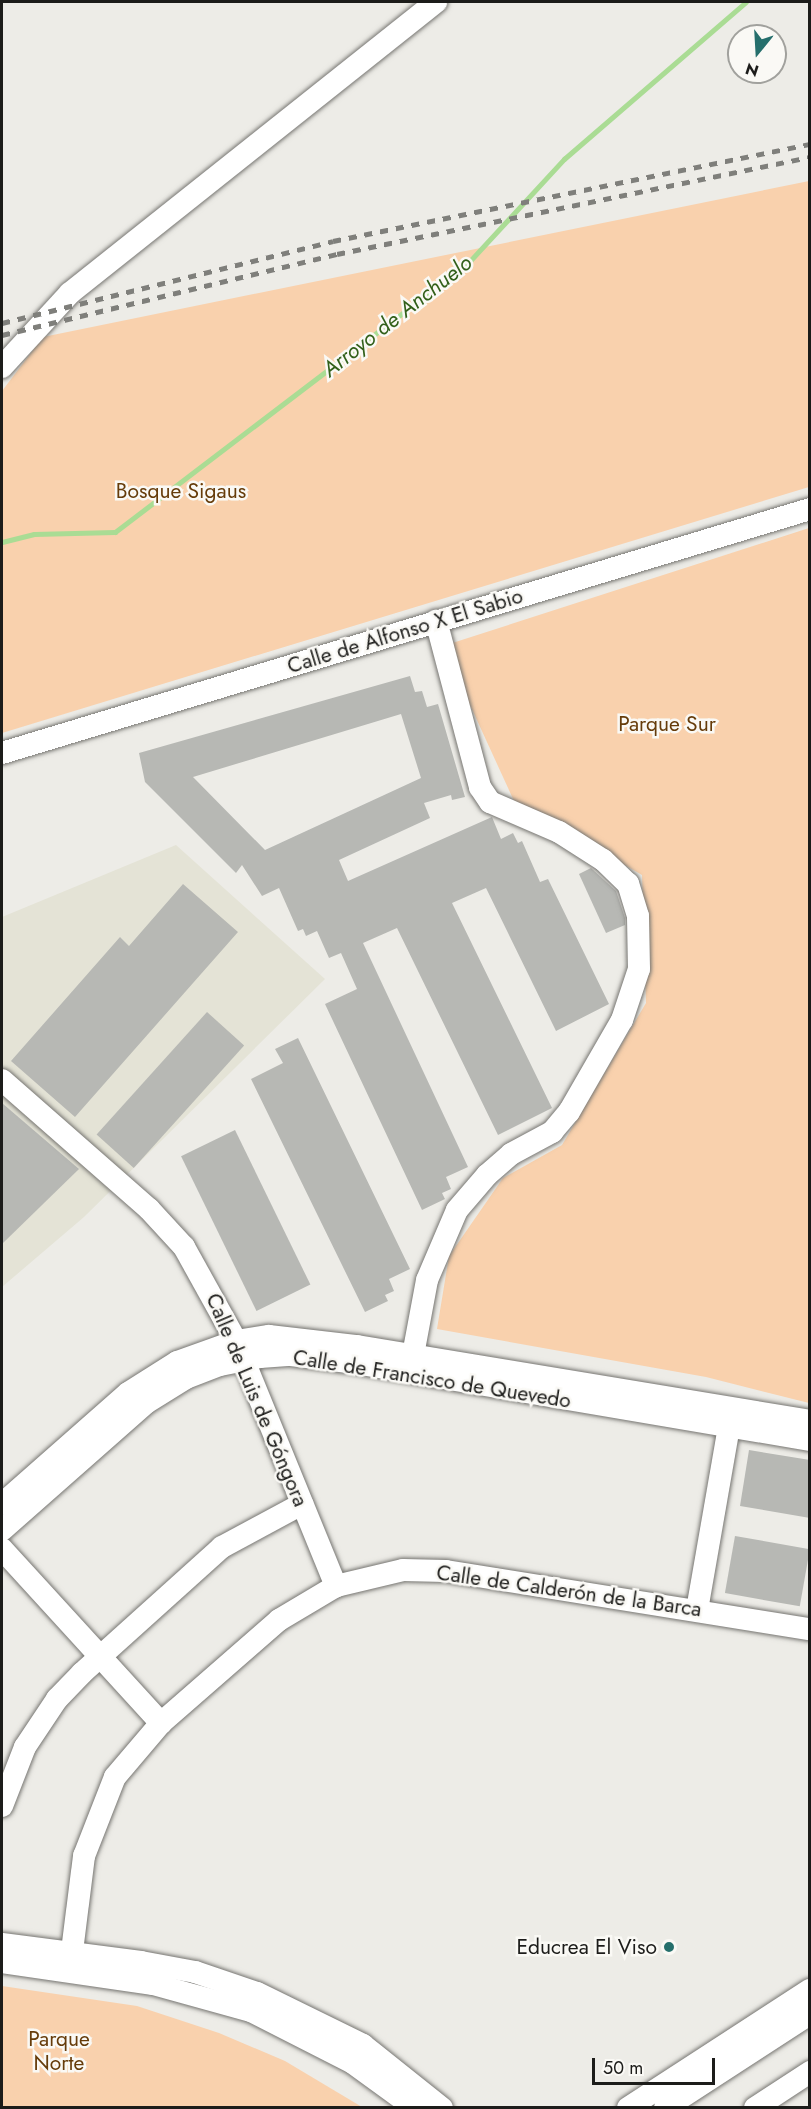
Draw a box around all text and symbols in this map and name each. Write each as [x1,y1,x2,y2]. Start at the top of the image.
north arrow [727,24,787,84]
text: N [742,57,762,83]
water label: Arroyo de Anchuelo [317,249,477,383]
park label: Bosque Sigaus [116,478,246,504]
street label: Calle de Alfonso X El Sabio [284,583,526,679]
park label: Parque Sur [618,711,716,737]
street label: Calle de Luis de Góngora [201,1290,313,1510]
street label: Calle de Francisco de Quevedo [291,1345,573,1413]
street label: Calle de Calderón de la Barca [435,1560,703,1622]
place label: Educrea El Viso [516,1934,657,1960]
marker: Educrea El Viso [662,1940,676,1954]
park label: Parque Norte [28,2026,90,2076]
scale bar [595,2046,718,2084]
text: 50 m [603,2055,643,2081]

